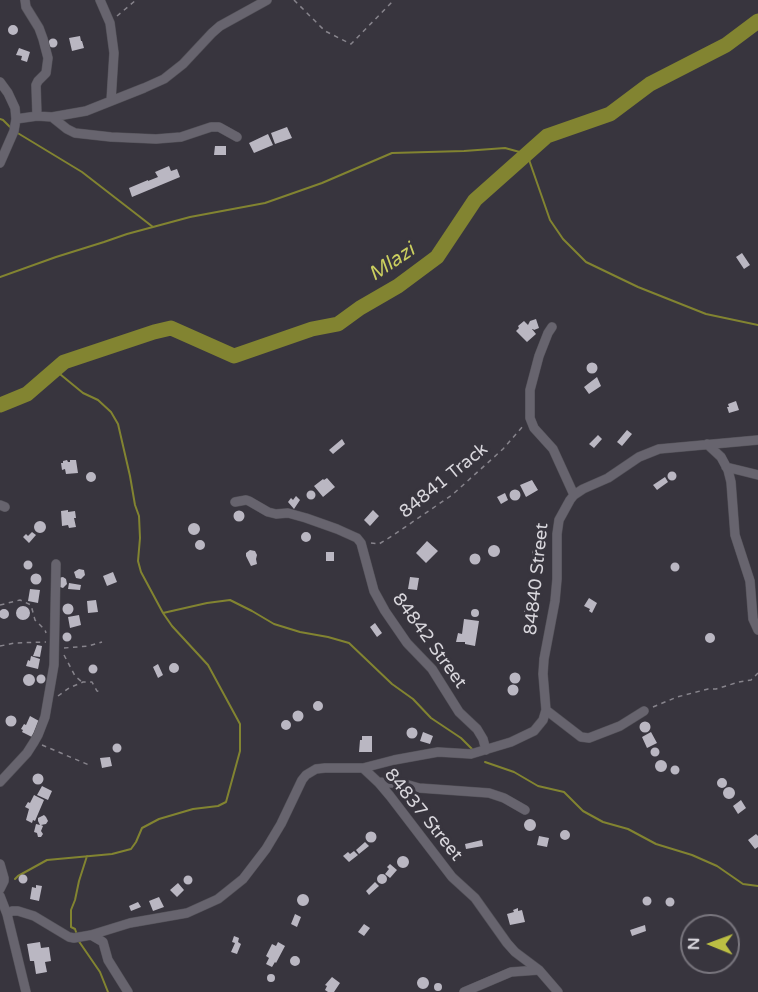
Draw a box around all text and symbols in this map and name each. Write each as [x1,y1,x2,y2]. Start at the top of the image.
water label: Mlazi [364,239,420,287]
street label: 84841 Track [395,439,493,523]
street label: 84840 Street [520,522,554,636]
street label: 84842 Street [387,589,471,693]
street label: 84837 Street [379,764,467,866]
north arrow [680,914,740,974]
text: N [684,937,704,950]

